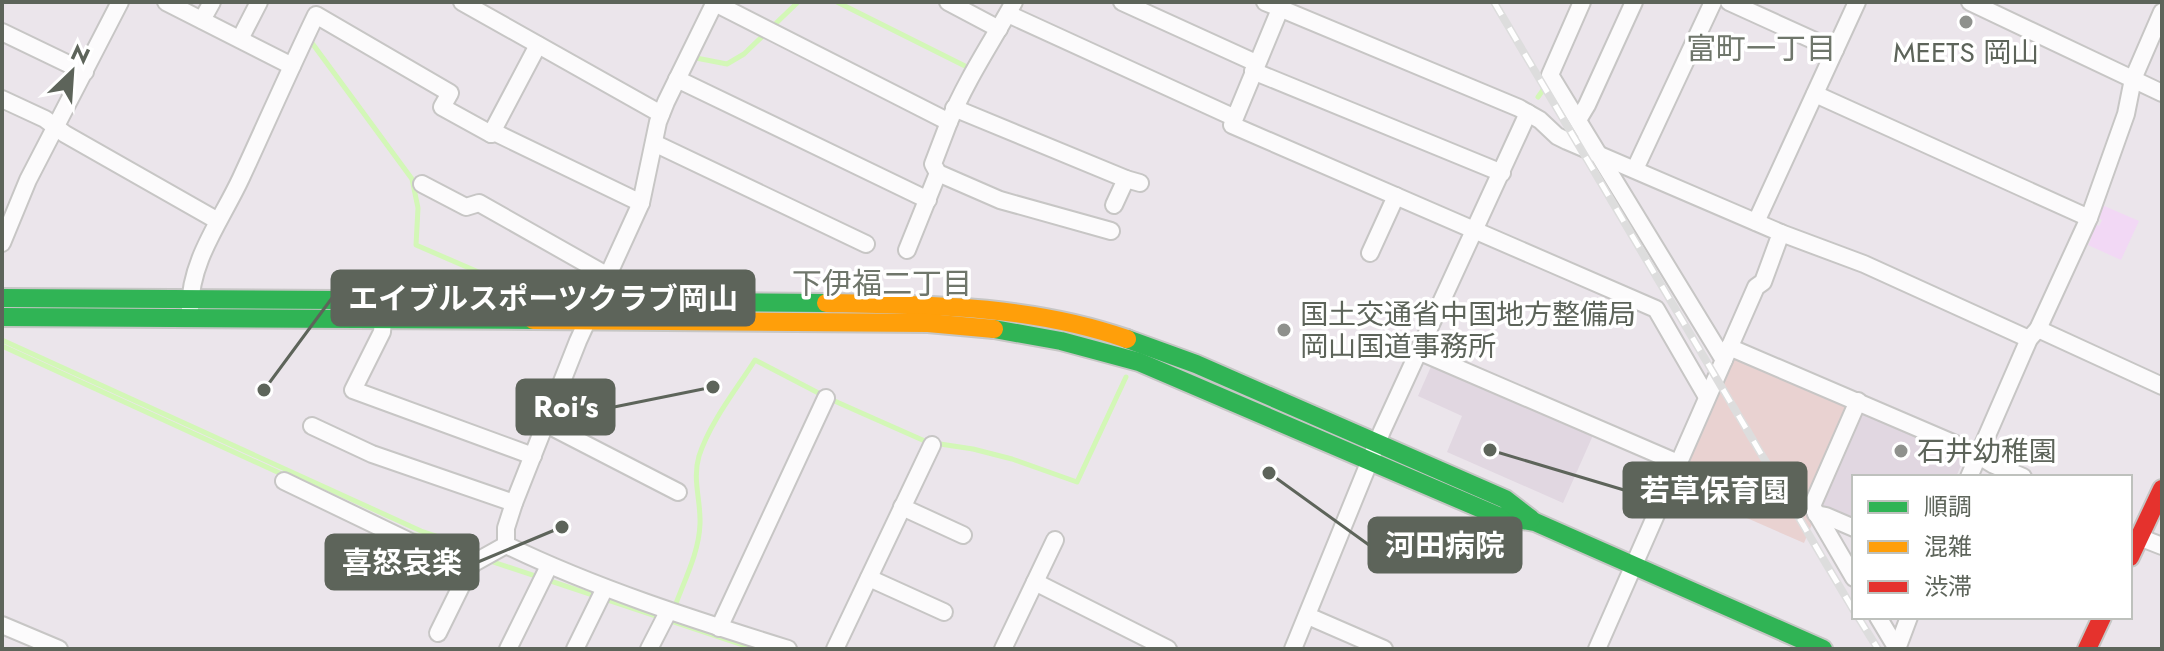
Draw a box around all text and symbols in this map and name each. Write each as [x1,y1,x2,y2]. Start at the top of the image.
marker: MEETS 岡山 [1957,13,1975,31]
district label: 富町一丁目 [1686,27,1836,70]
north arrow [32,32,112,112]
place label: MEETS 岡山 [1893,32,2039,73]
text: N [66,36,95,72]
district label: 下伊福二丁目 [792,262,972,305]
callout: エイブルスポーツクラブ岡山 [332,271,754,325]
text: エイブルスポーツクラブ岡山 [348,277,738,320]
place label: 国土交通省中国地方整備局 岡山国道事務所 [1300,294,1636,367]
marker: 国土交通省中国地方整備局 岡山国道事務所 [1275,321,1293,339]
callout: Roi's [517,380,614,434]
text: Roi's [533,385,599,428]
place label: 石井幼稚園 [1917,431,2057,472]
marker: 石井幼稚園 [1892,442,1910,460]
callout: 若草保育園 [1624,463,1806,517]
text: 若草保育園 [1640,469,1790,512]
legend [1852,475,2132,619]
text: 順調 [1924,489,1972,524]
callout: 河田病院 [1369,518,1521,572]
text: 河田病院 [1385,524,1505,567]
text: 混雑 [1924,529,1972,564]
callout: 喜怒哀楽 [326,535,478,589]
text: 喜怒哀楽 [342,541,462,584]
text: 渋滞 [1924,569,1972,604]

